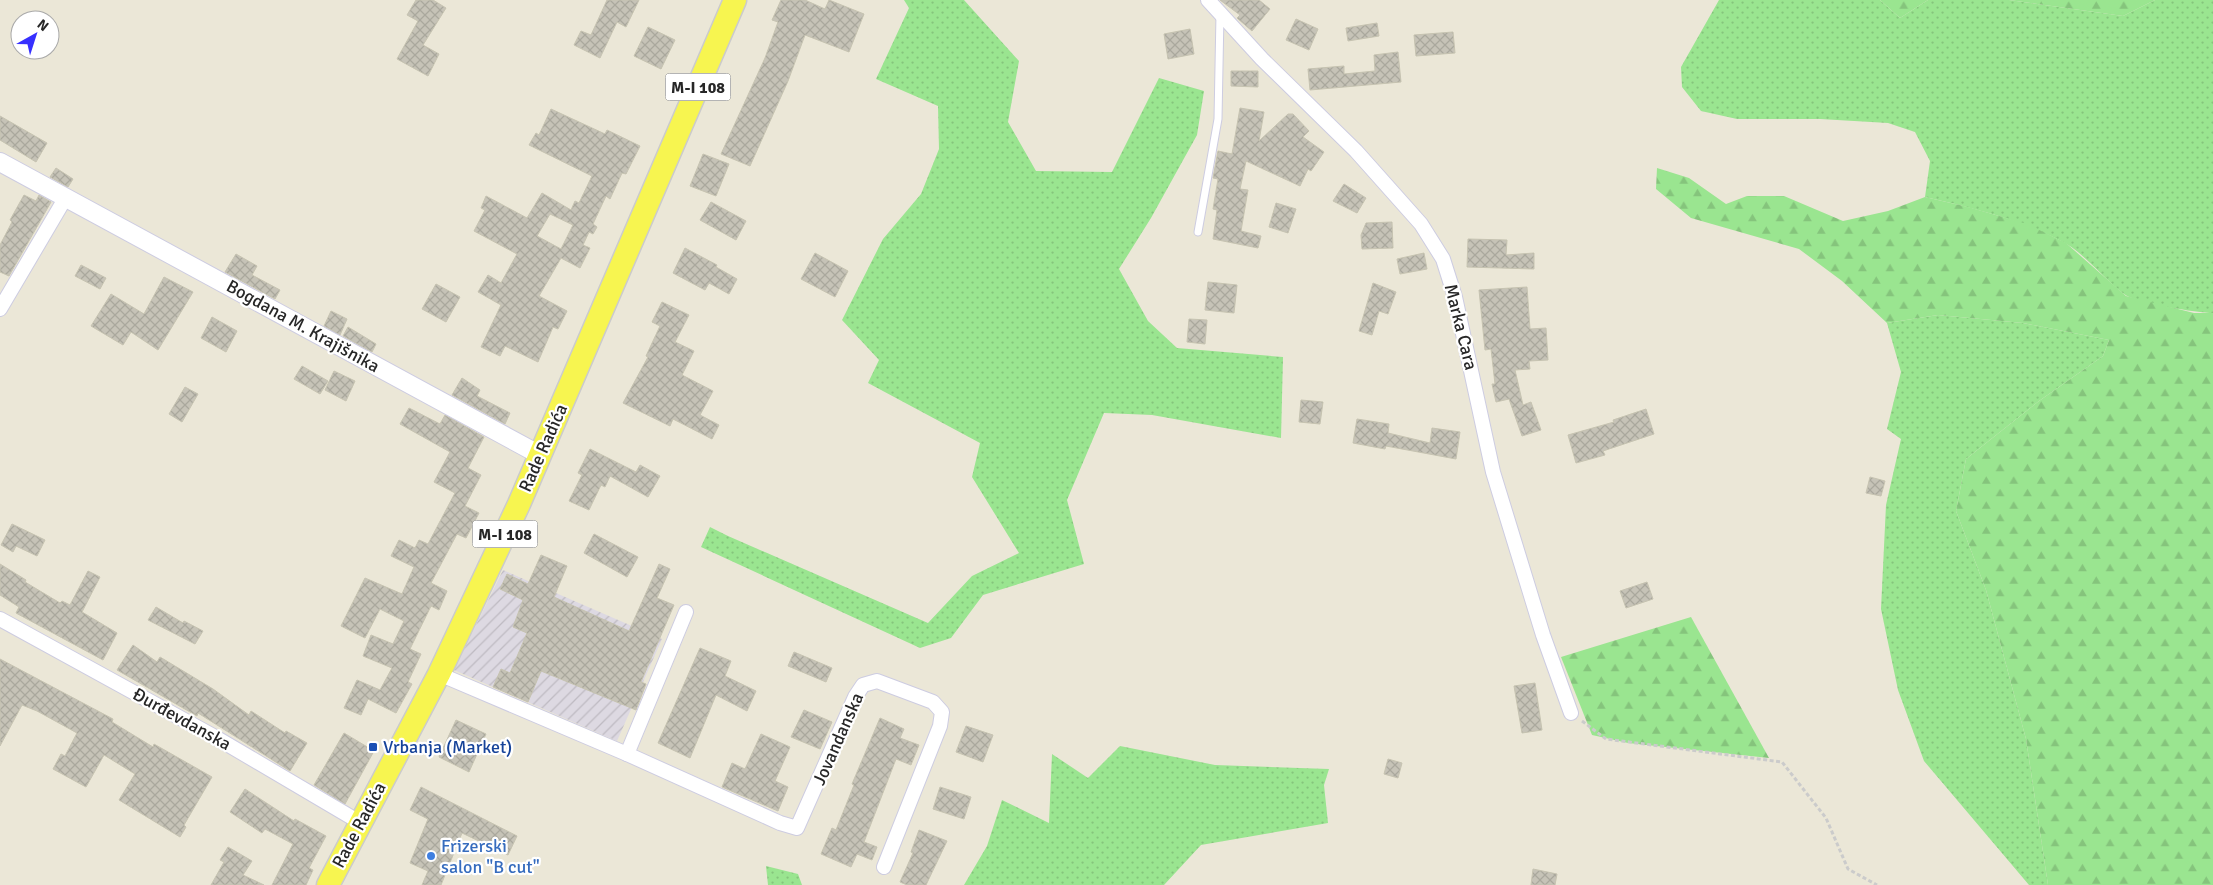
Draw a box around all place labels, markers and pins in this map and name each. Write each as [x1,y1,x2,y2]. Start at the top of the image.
place label: Vrbanja (Market) [383,736,512,758]
marker: Vrbanja (Market) [367,741,379,753]
place label: Frizerski salon "B cut" [441,835,540,878]
marker: Frizerski salon "B cut" [425,850,437,862]

